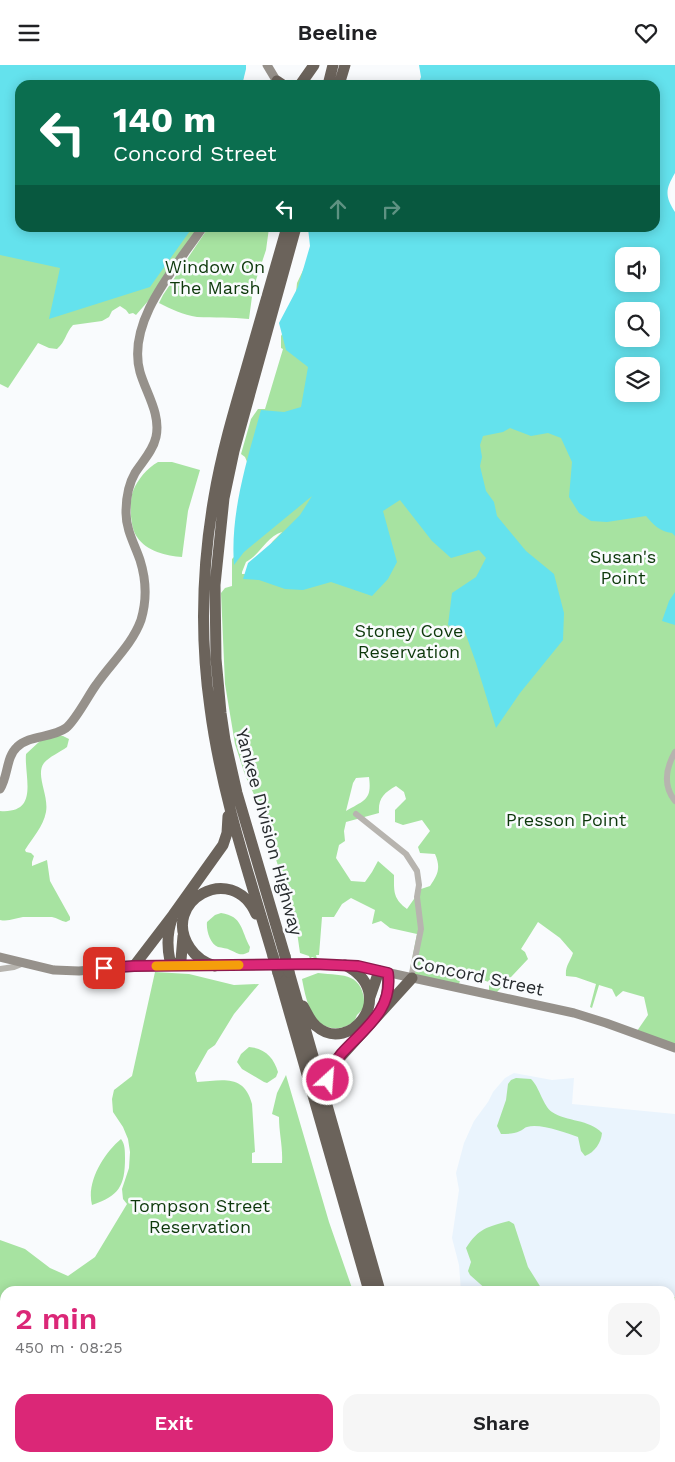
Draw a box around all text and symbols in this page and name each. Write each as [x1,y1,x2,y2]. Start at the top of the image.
icon: menu [15,19,43,47]
icon: heart [632,19,660,47]
text: Beeline [298,20,377,45]
text: 140 m [113,99,216,141]
icon: left [30,100,95,165]
text: Concord Street [113,141,277,166]
icon: left [271,195,299,223]
icon: ahead [324,195,352,223]
icon: right [377,195,405,223]
map controls [615,247,660,402]
button: sound [615,247,660,292]
park label: Window On The Marsh [165,256,265,298]
button: search [615,302,660,347]
button: layers [615,357,660,402]
park label: Susan's Point [590,546,656,588]
park label: Stoney Cove Reservation [355,620,463,662]
street label: Yankee Division Highway [232,726,307,938]
park label: Presson Point [506,809,627,830]
pin [83,947,125,989]
street label: Concord Street [410,951,546,1000]
icon: arrive [90,954,118,982]
position arrow [301,1053,353,1105]
park label: Tompson Street Reservation [130,1195,270,1237]
text: 2 min [15,1301,97,1336]
button: close [608,1303,660,1355]
text: 450 m · 08:25 [15,1338,122,1357]
button: Exit [15,1394,333,1452]
button: Share [343,1394,660,1452]

